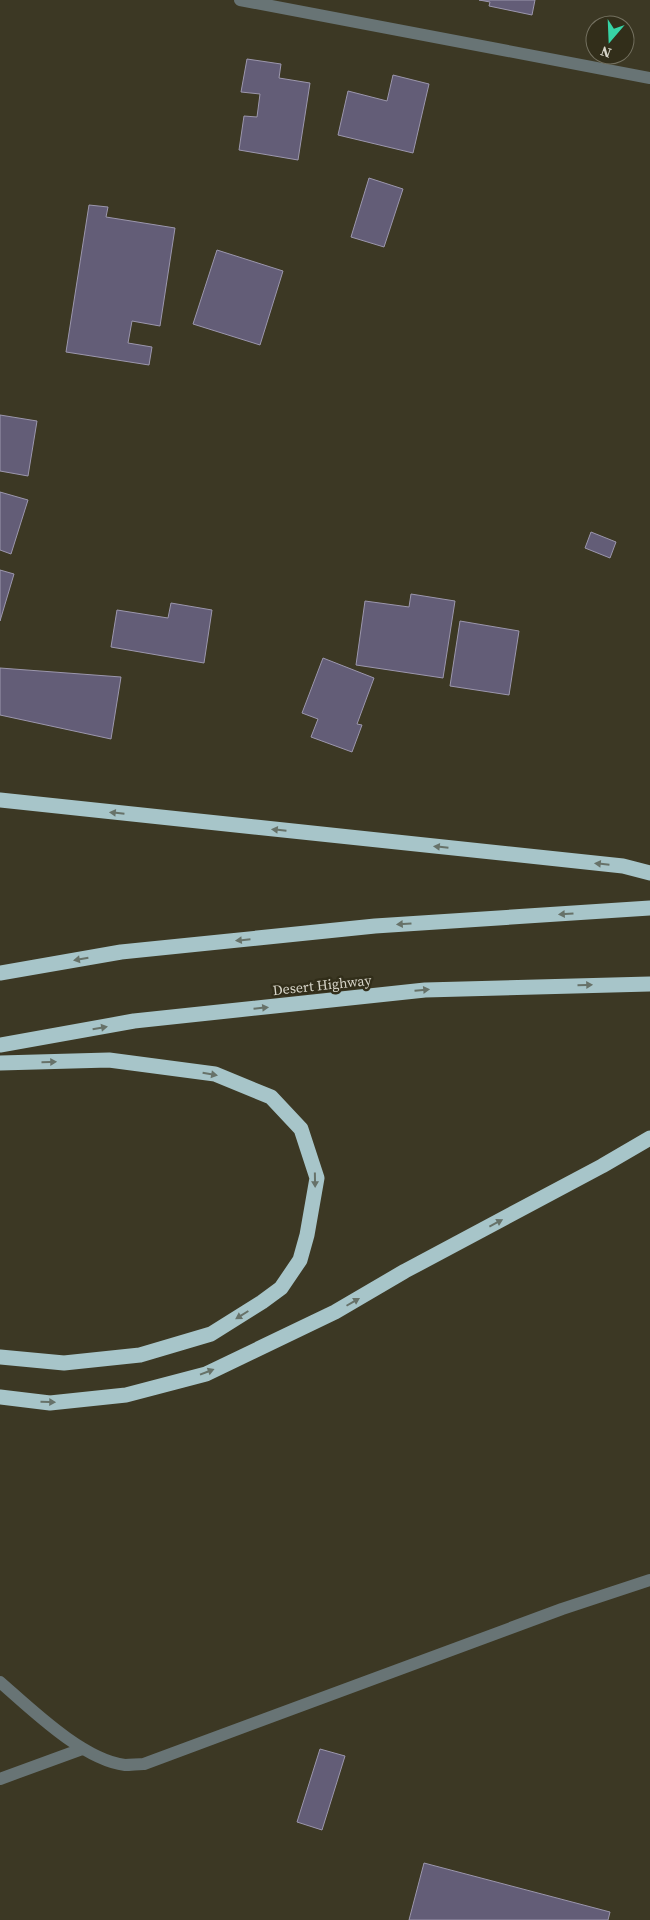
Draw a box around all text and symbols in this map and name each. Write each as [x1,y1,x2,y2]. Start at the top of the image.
north arrow [585,15,635,65]
text: N [598,41,614,63]
one-way arrow [109,809,125,817]
one-way arrow [271,826,287,834]
one-way arrow [432,843,448,851]
one-way arrow [594,860,610,868]
one-way arrow [558,910,574,918]
one-way arrow [396,921,412,929]
one-way arrow [234,936,250,944]
one-way arrow [73,955,89,963]
street label: Desert Highway [272,970,373,1000]
one-way arrow [577,981,593,989]
one-way arrow [415,986,431,994]
one-way arrow [253,1004,269,1012]
one-way arrow [92,1023,108,1031]
one-way arrow [41,1058,57,1066]
one-way arrow [203,1070,218,1078]
one-way arrow [311,1173,319,1189]
one-way arrow [488,1219,503,1227]
one-way arrow [347,1297,360,1306]
one-way arrow [236,1310,249,1319]
one-way arrow [200,1368,214,1376]
one-way arrow [41,1398,57,1406]

